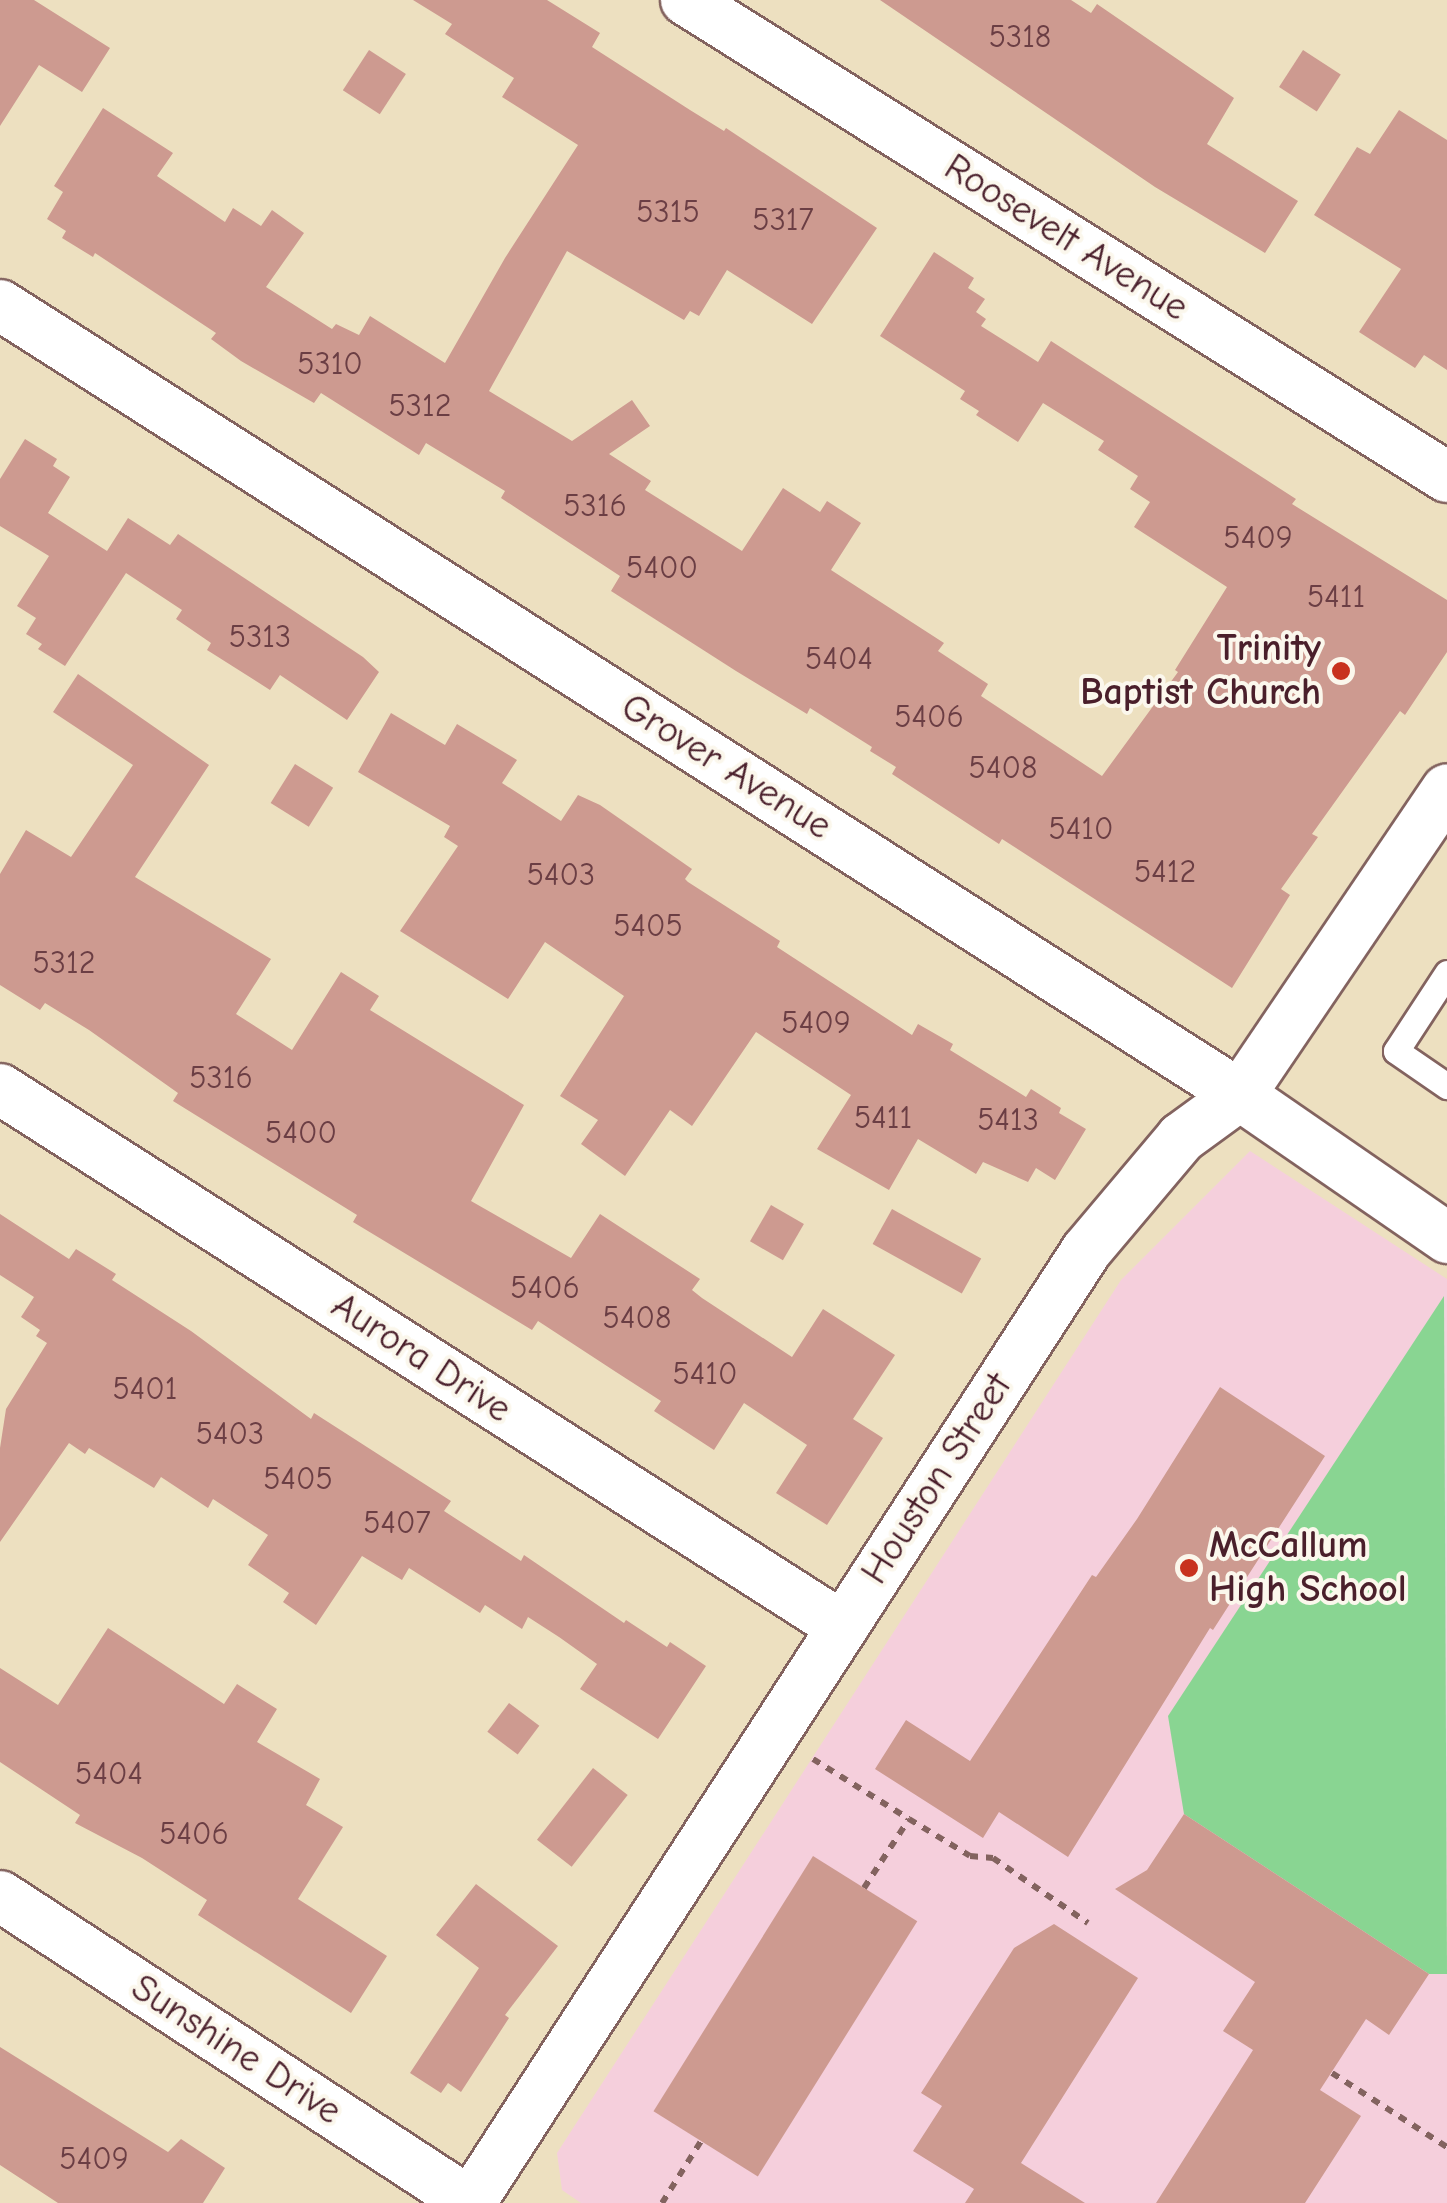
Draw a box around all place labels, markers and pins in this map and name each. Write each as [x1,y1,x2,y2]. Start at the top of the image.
place label: Trinity Baptist Church [1080,626,1321,716]
marker: Trinity Baptist Church [1330,660,1352,682]
place label: McCallum High School [1209,1523,1407,1612]
marker: McCallum High School [1178,1557,1200,1579]

